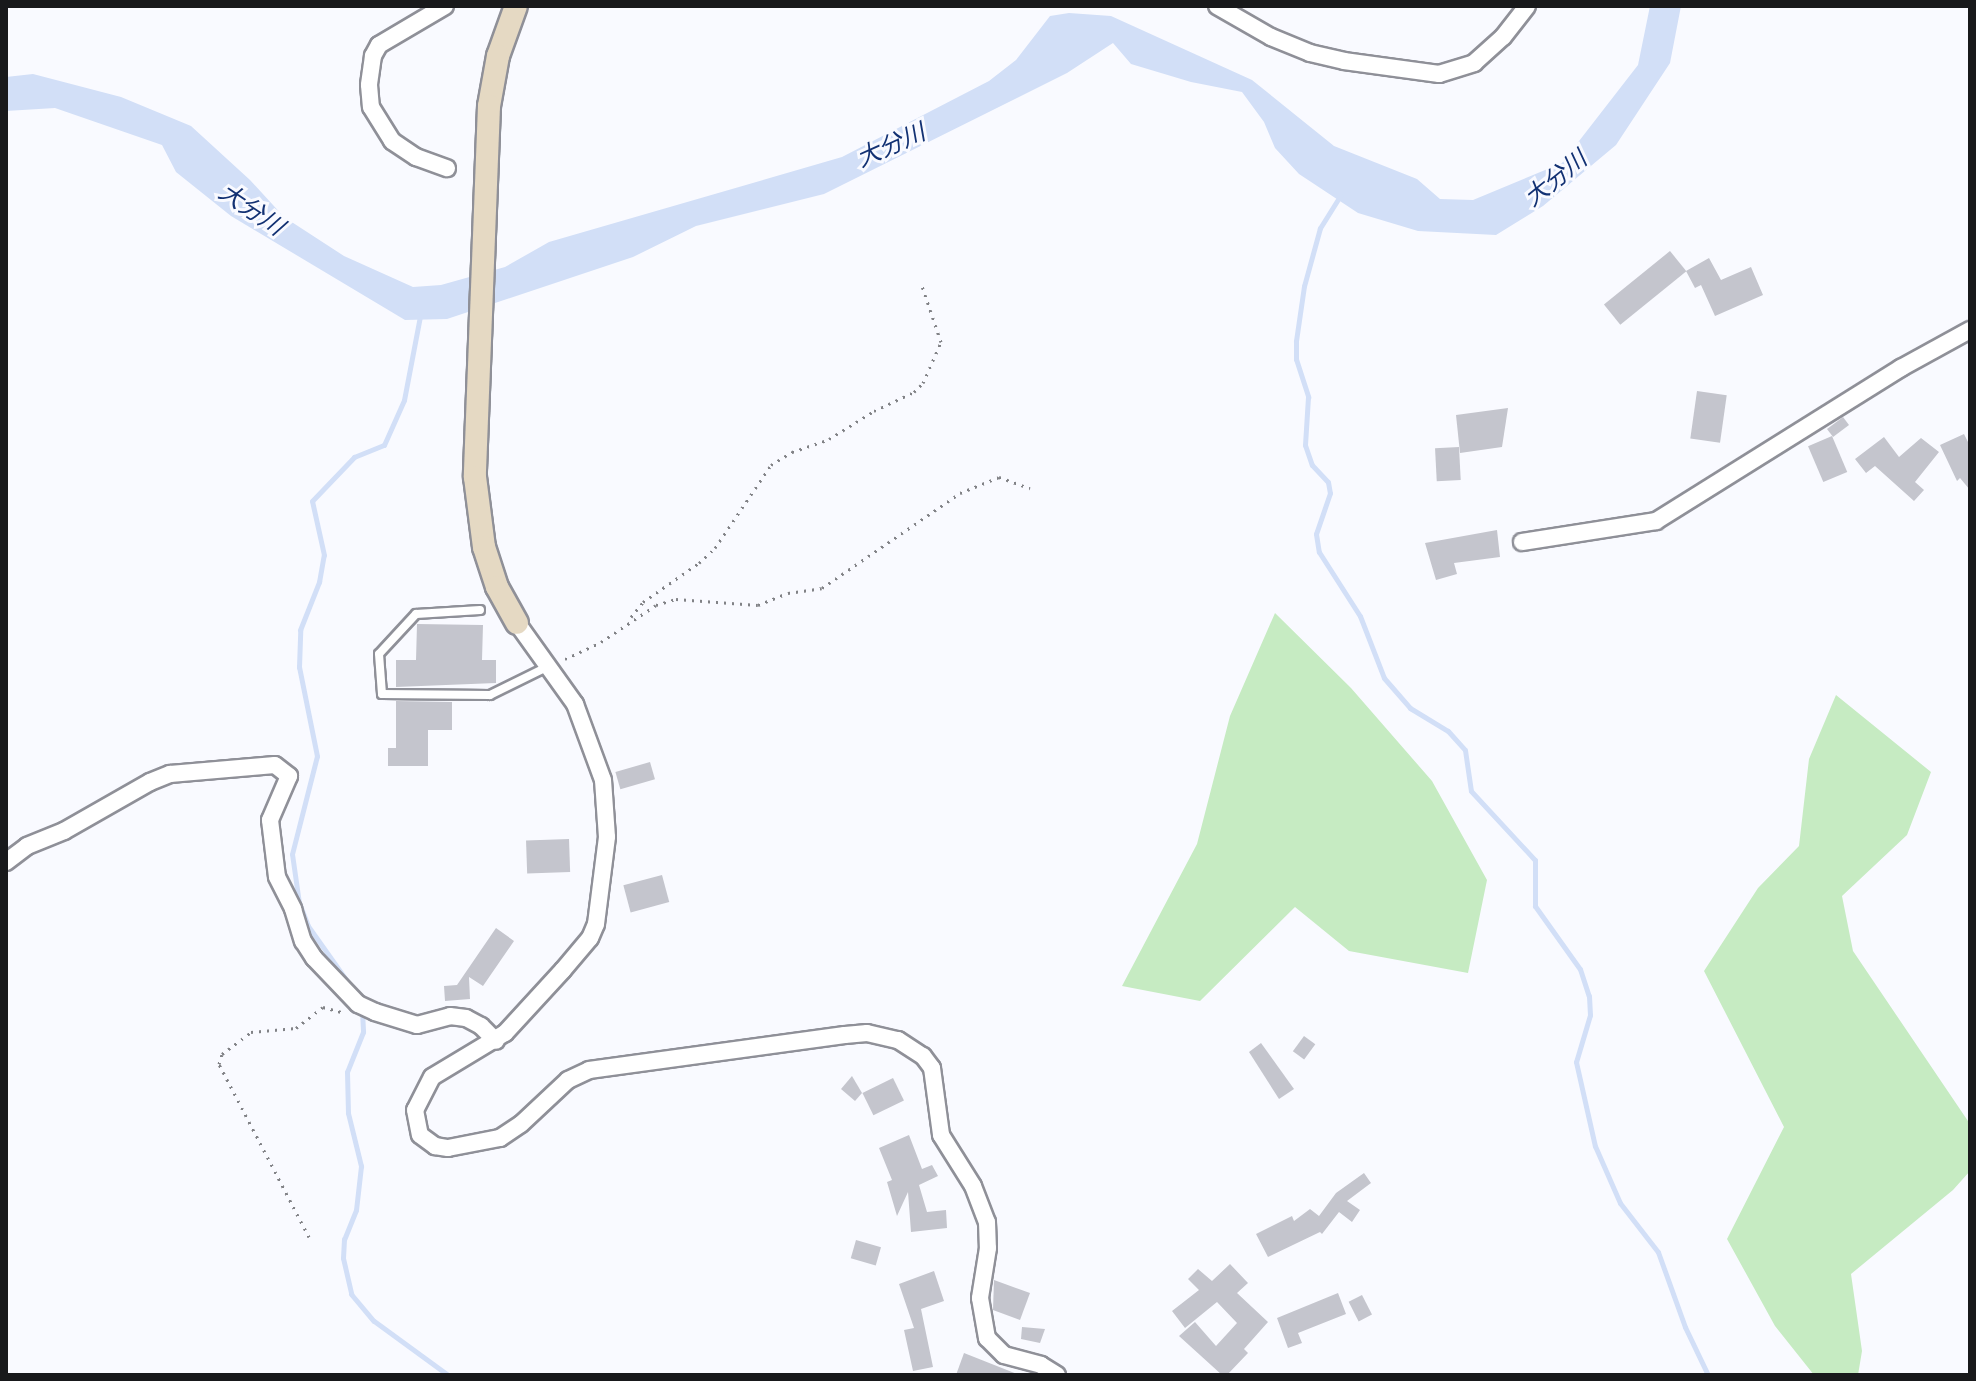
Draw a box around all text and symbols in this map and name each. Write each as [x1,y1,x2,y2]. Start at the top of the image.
water label: 大分川 [852,118,930,174]
water label: 大分川 [1519,145,1593,213]
water label: 大分川 [213,178,289,242]

